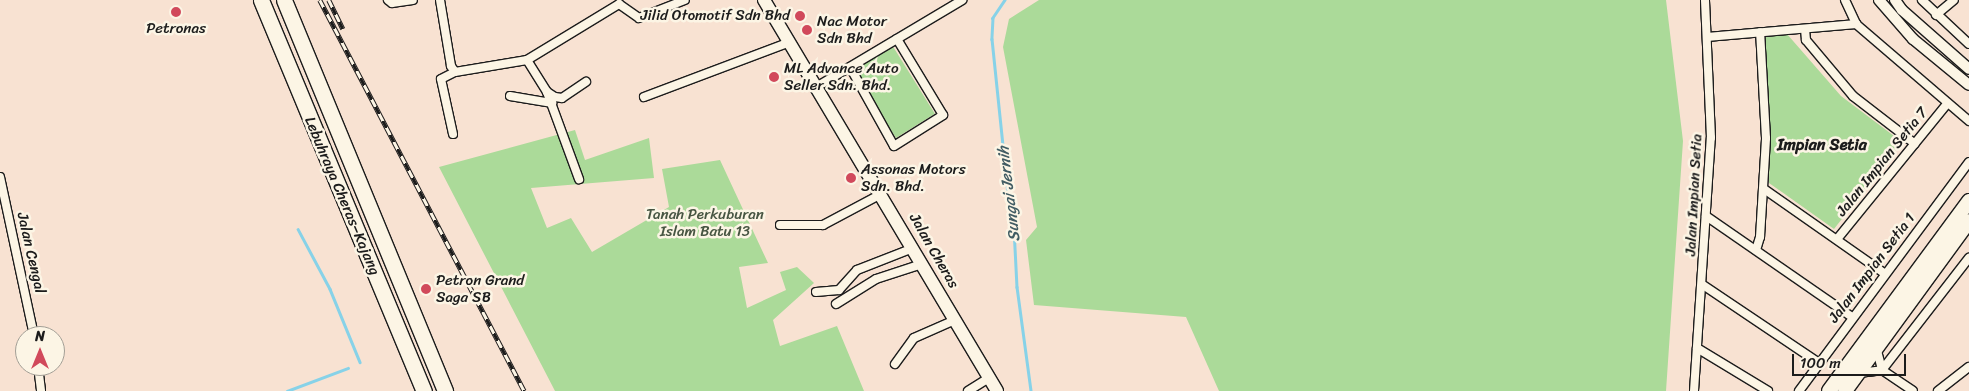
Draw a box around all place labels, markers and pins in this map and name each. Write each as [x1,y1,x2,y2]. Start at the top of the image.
marker: Petronas [170,6,182,18]
place label: Jilid Otomotif Sdn Bhd [640,7,790,25]
marker: Jilid Otomotif Sdn Bhd [794,10,806,22]
place label: Nac Motor Sdn Bhd [817,12,886,47]
place label: Petronas [146,20,206,38]
marker: Nac Motor Sdn Bhd [801,24,813,36]
place label: ML Advance Auto Seller Sdn. Bhd. [784,59,899,94]
marker: ML Advance Auto Seller Sdn. Bhd. [768,71,780,83]
place label: Assonas Motors Sdn. Bhd. [861,160,965,195]
marker: Assonas Motors Sdn. Bhd. [845,172,857,184]
place label: Petron Grand Saga SB [436,271,524,306]
marker: Petron Grand Saga SB [420,283,432,295]

